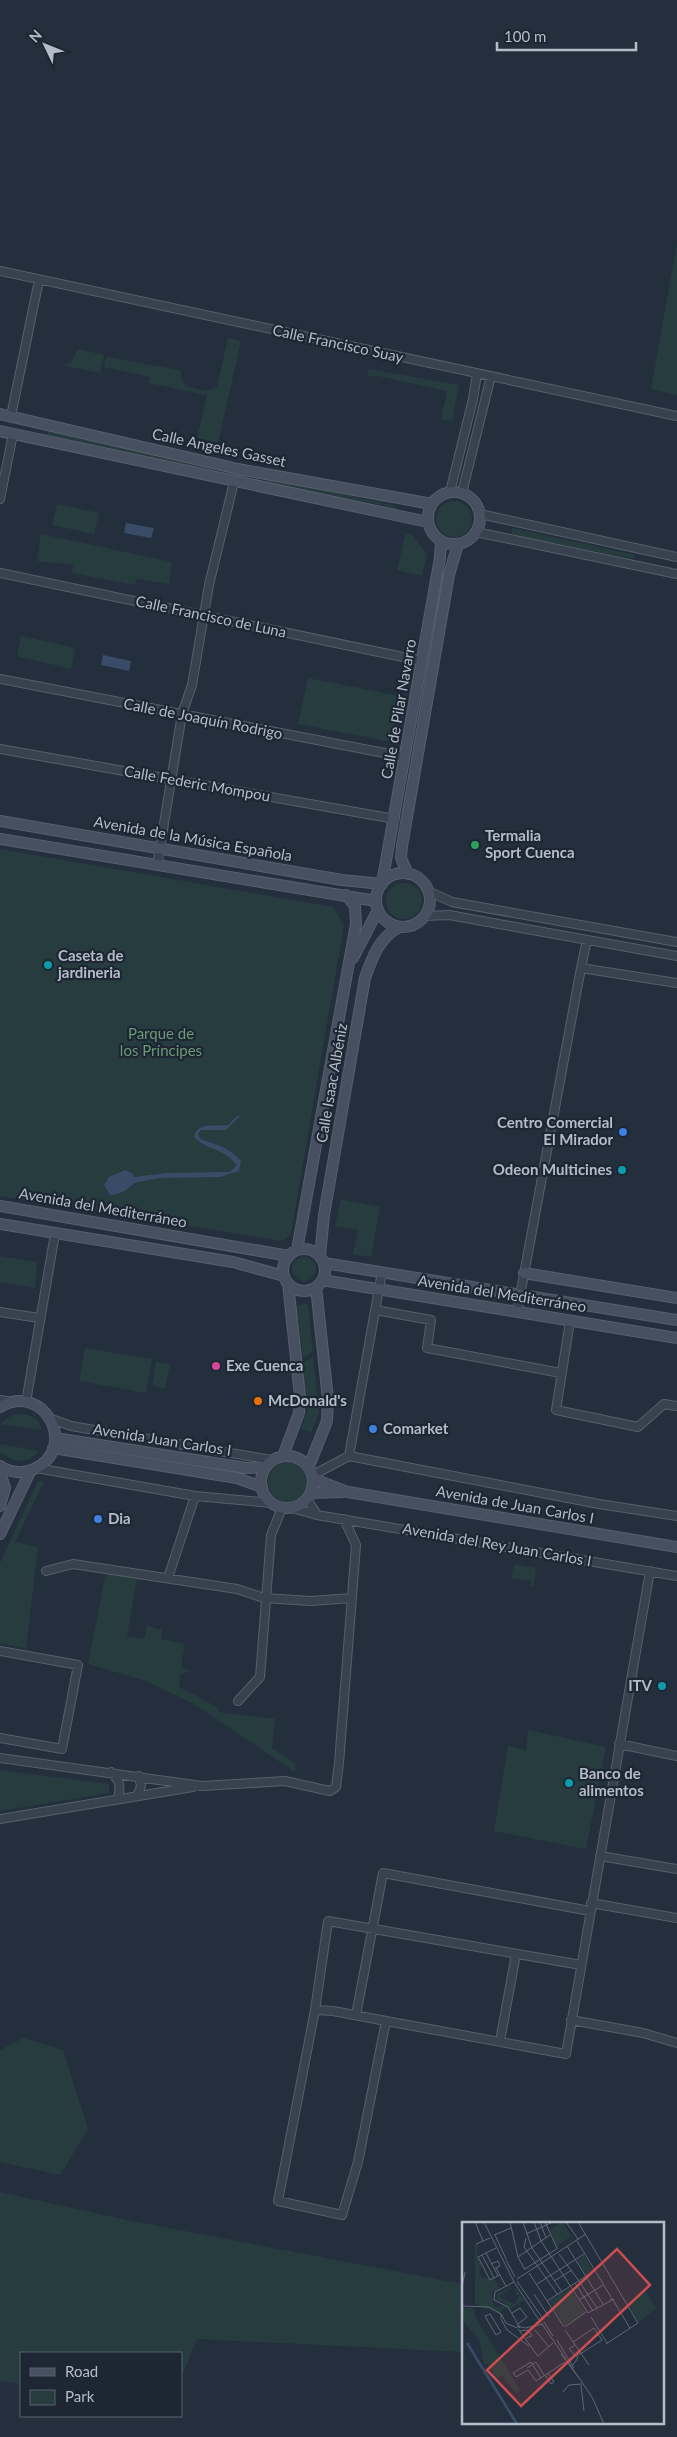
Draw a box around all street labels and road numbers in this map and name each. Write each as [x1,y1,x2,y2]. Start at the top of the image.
street label: Calle Francisco Suay [271,320,406,366]
street label: Calle Angeles Gasset [151,424,288,470]
street label: Calle Francisco de Luna [134,591,288,641]
street label: Calle de Pilar Navarro [377,637,419,780]
street label: Calle de Joaquín Rodrigo [122,694,284,742]
street label: Calle Federic Mompou [123,761,272,805]
street label: Avenida de la Música Española [93,812,294,864]
street label: Calle Isaac Albéniz [312,1022,350,1144]
street label: Avenida del Mediterráneo [18,1183,189,1231]
street label: Avenida del Mediterráneo [417,1271,588,1315]
street label: Avenida Juan Carlos I [92,1419,233,1459]
street label: Avenida de Juan Carlos I [435,1481,596,1527]
street label: Avenida del Rey Juan Carlos I [401,1519,593,1570]

